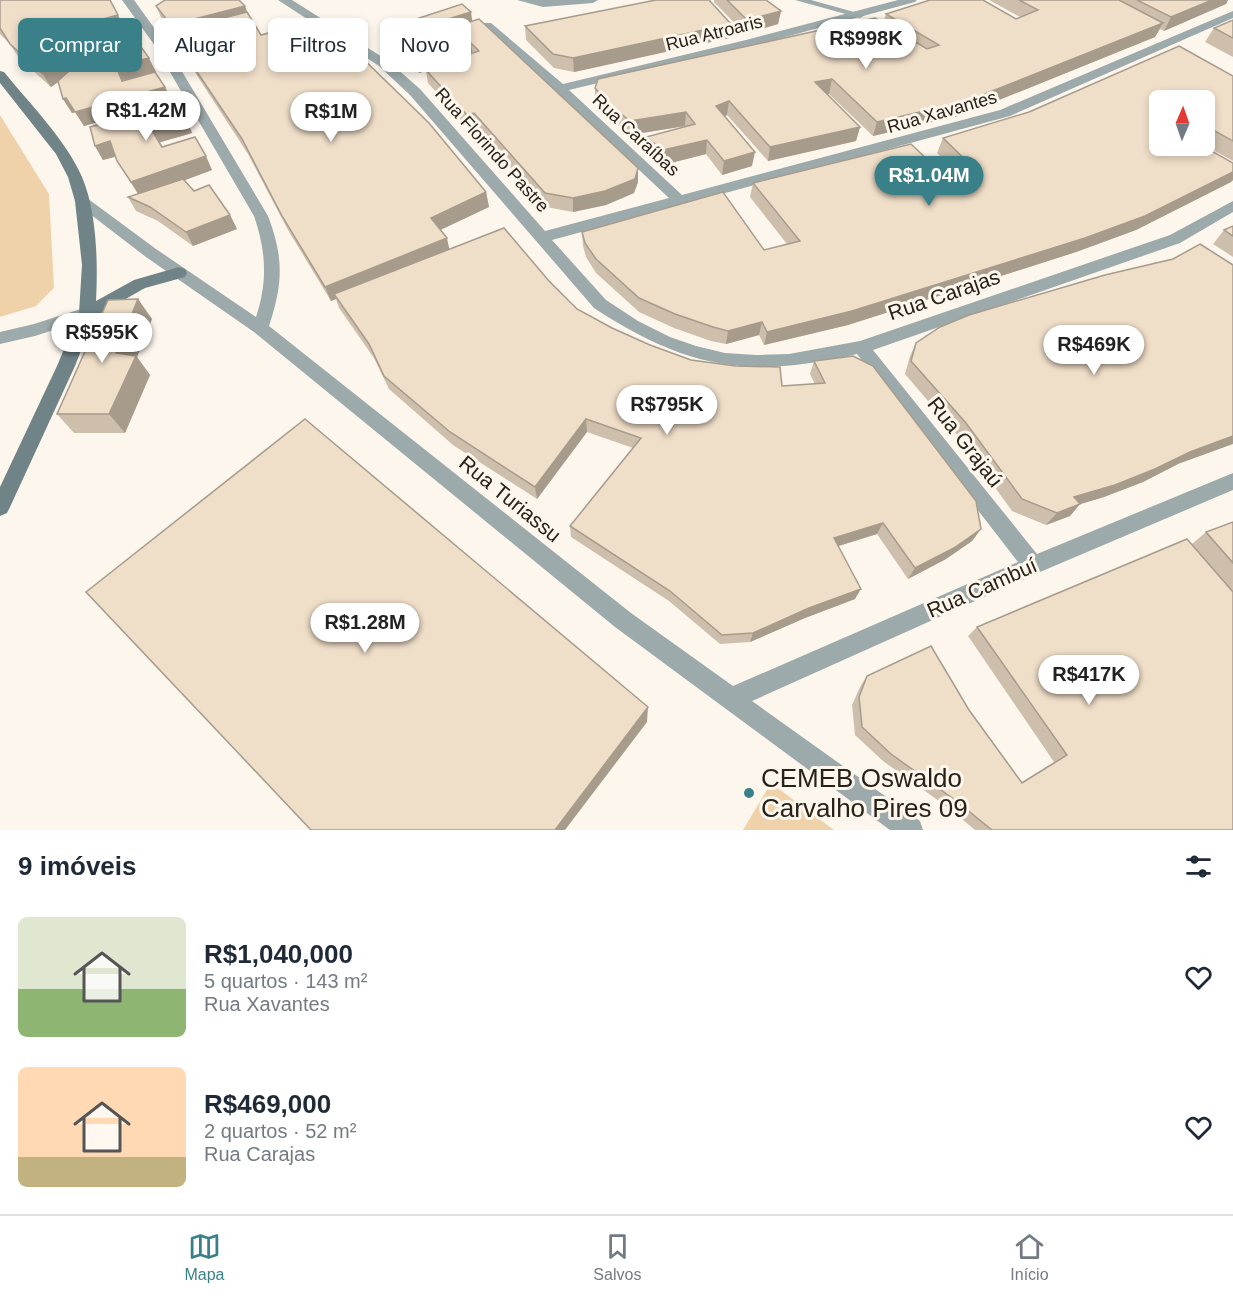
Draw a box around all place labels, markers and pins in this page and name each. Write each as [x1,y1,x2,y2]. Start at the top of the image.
pin: R$998K [817,19,915,70]
pin: R$1.42M [91,91,201,142]
pin: R$1M [295,92,367,143]
pin: R$1.04M [874,156,984,207]
pin: R$595K [53,313,151,364]
pin: R$469K [1045,325,1143,376]
pin: R$795K [618,385,716,436]
pin: R$1.28M [310,603,420,654]
pin: R$417K [1040,655,1138,706]
place label: CEMEB Oswaldo Carvalho Pires 09 [761,763,968,823]
marker: CEMEB Oswaldo Carvalho Pires 09 [742,786,756,800]

